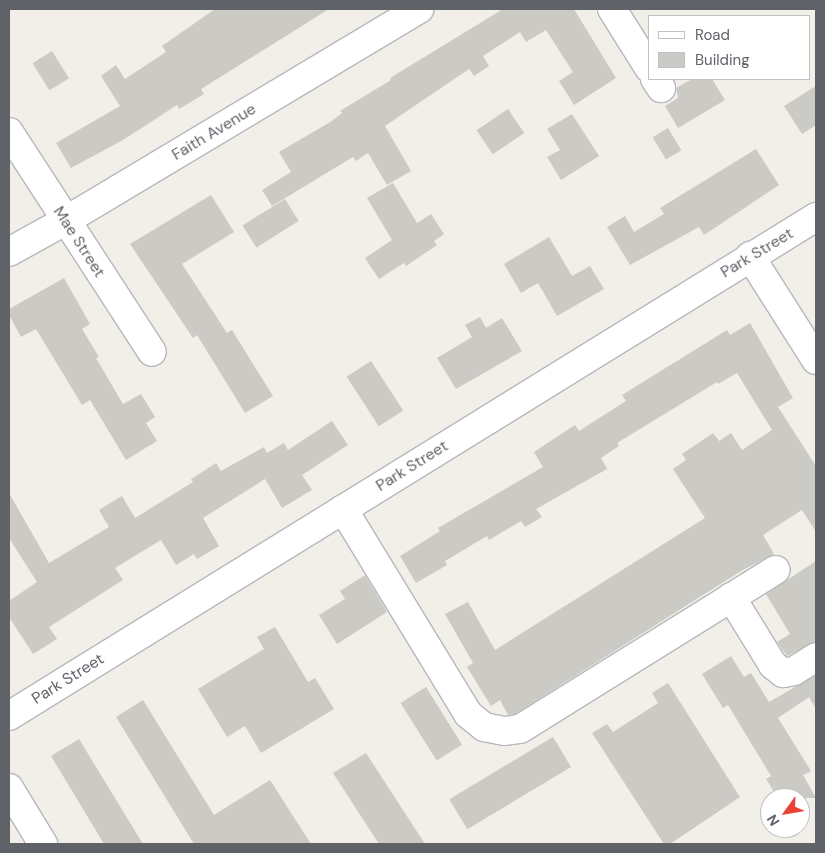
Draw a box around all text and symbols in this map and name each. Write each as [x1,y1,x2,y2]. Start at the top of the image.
legend [648,15,810,80]
text: Road [695,25,730,45]
text: Building [695,50,750,70]
street label: Faith Avenue [168,99,260,165]
street label: Mae Street [49,203,109,281]
street label: Park Street [717,224,797,282]
street label: Park Street [372,436,452,496]
street label: Park Street [28,649,108,709]
north arrow [760,788,810,838]
text: N [763,811,783,830]

